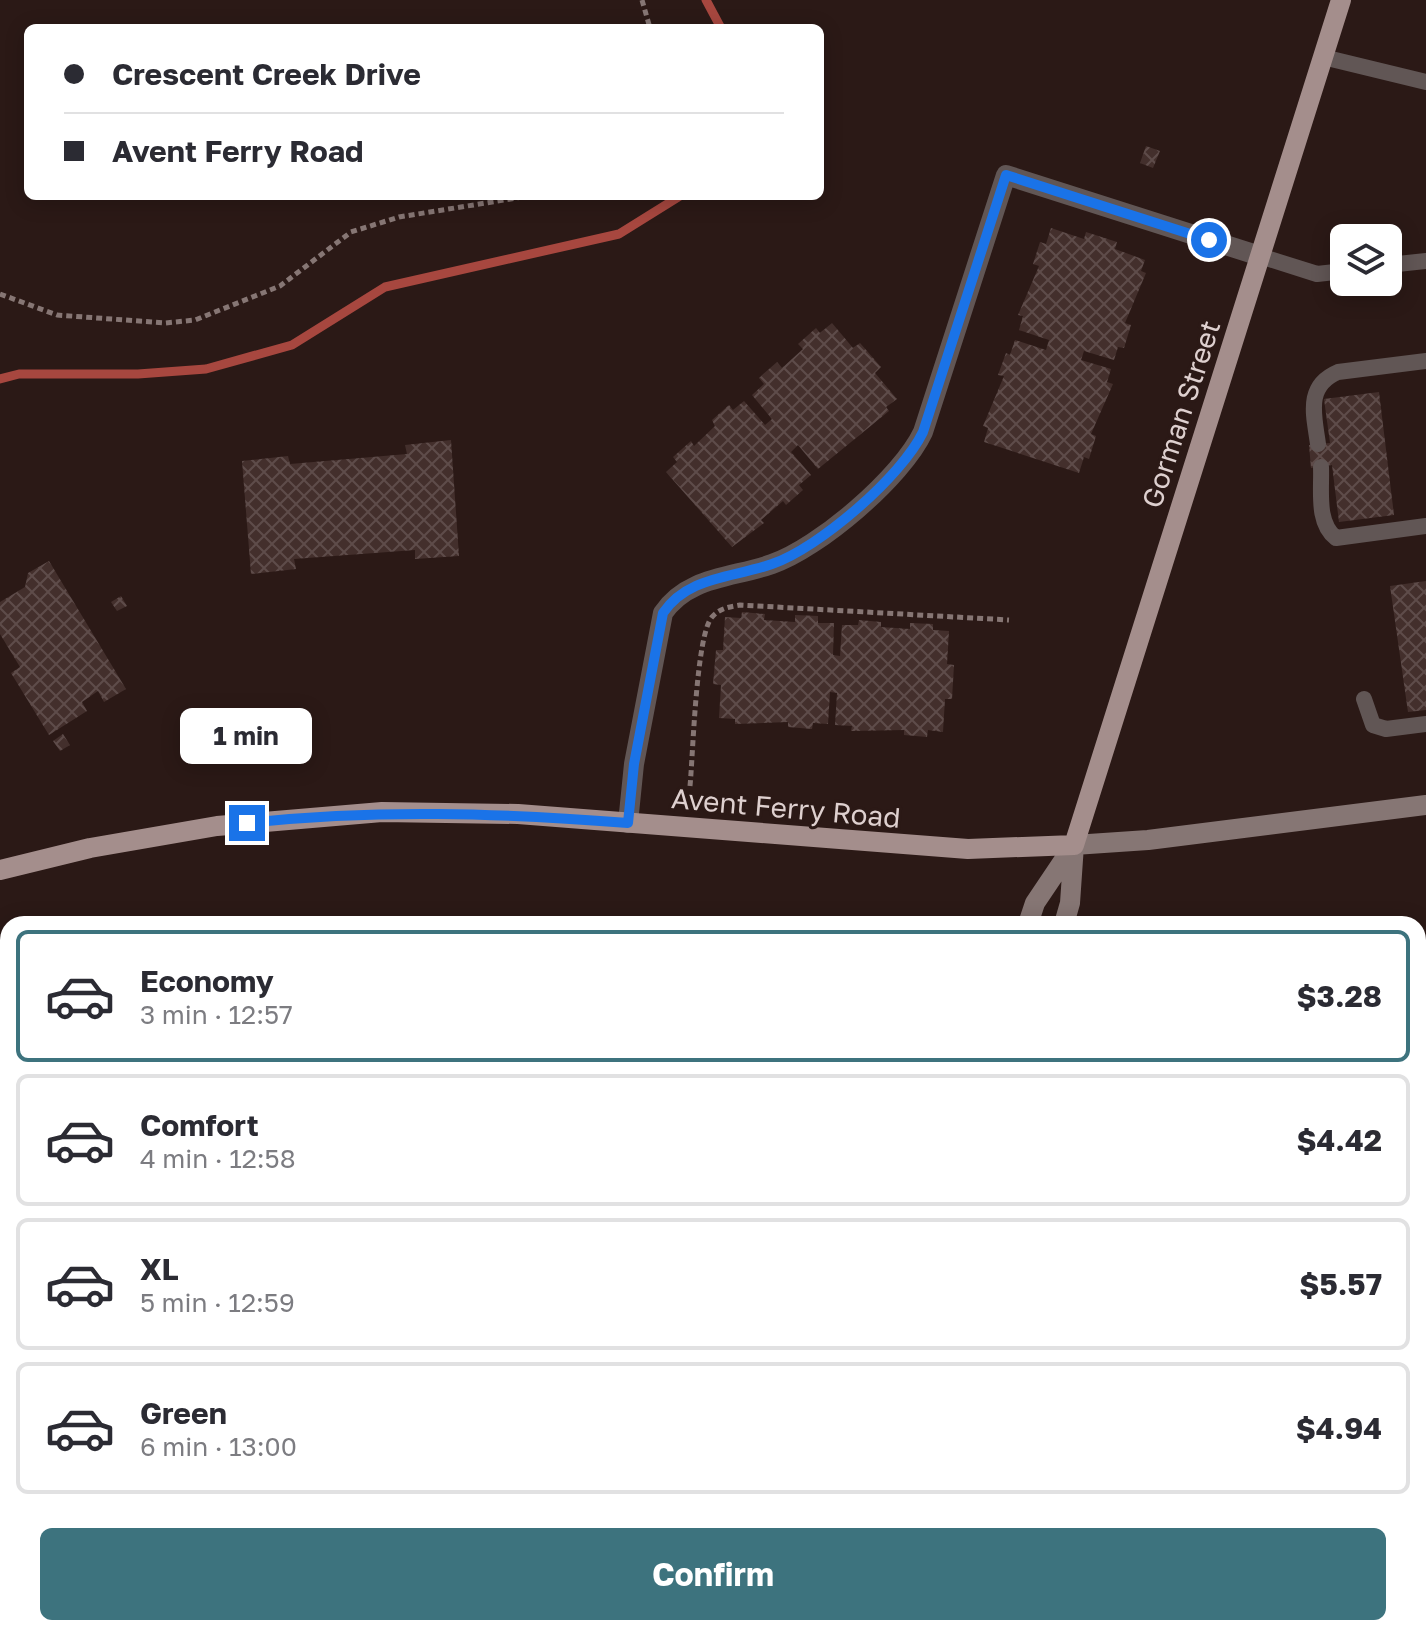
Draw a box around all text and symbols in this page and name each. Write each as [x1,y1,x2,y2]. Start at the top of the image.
text: Crescent Creek Drive [112,56,421,92]
text: Avent Ferry Road [112,133,364,169]
route start [1191,222,1227,258]
map controls [1330,224,1402,296]
button: layers [1330,224,1402,296]
street label: Gorman Street [1135,316,1226,512]
callout: 1 min [181,707,313,763]
text: 1 min [213,720,279,751]
street label: Avent Ferry Road [670,781,902,834]
route end [229,805,265,841]
icon: car [44,960,116,1032]
text: Economy [140,963,274,999]
text: $3.28 [1297,978,1382,1014]
text: 3 min · 12:57 [140,999,293,1030]
icon: car [44,1104,116,1176]
text: Comfort [140,1107,259,1143]
text: $4.42 [1297,1122,1382,1158]
text: 4 min · 12:58 [140,1143,296,1174]
icon: car [44,1248,116,1320]
text: XL [140,1251,179,1287]
text: $5.57 [1299,1266,1382,1302]
text: 5 min · 12:59 [140,1287,295,1318]
icon: car [44,1392,116,1464]
text: Green [140,1395,227,1431]
text: $4.94 [1296,1410,1382,1446]
text: 6 min · 13:00 [140,1431,297,1462]
button: Confirm [40,1528,1386,1620]

